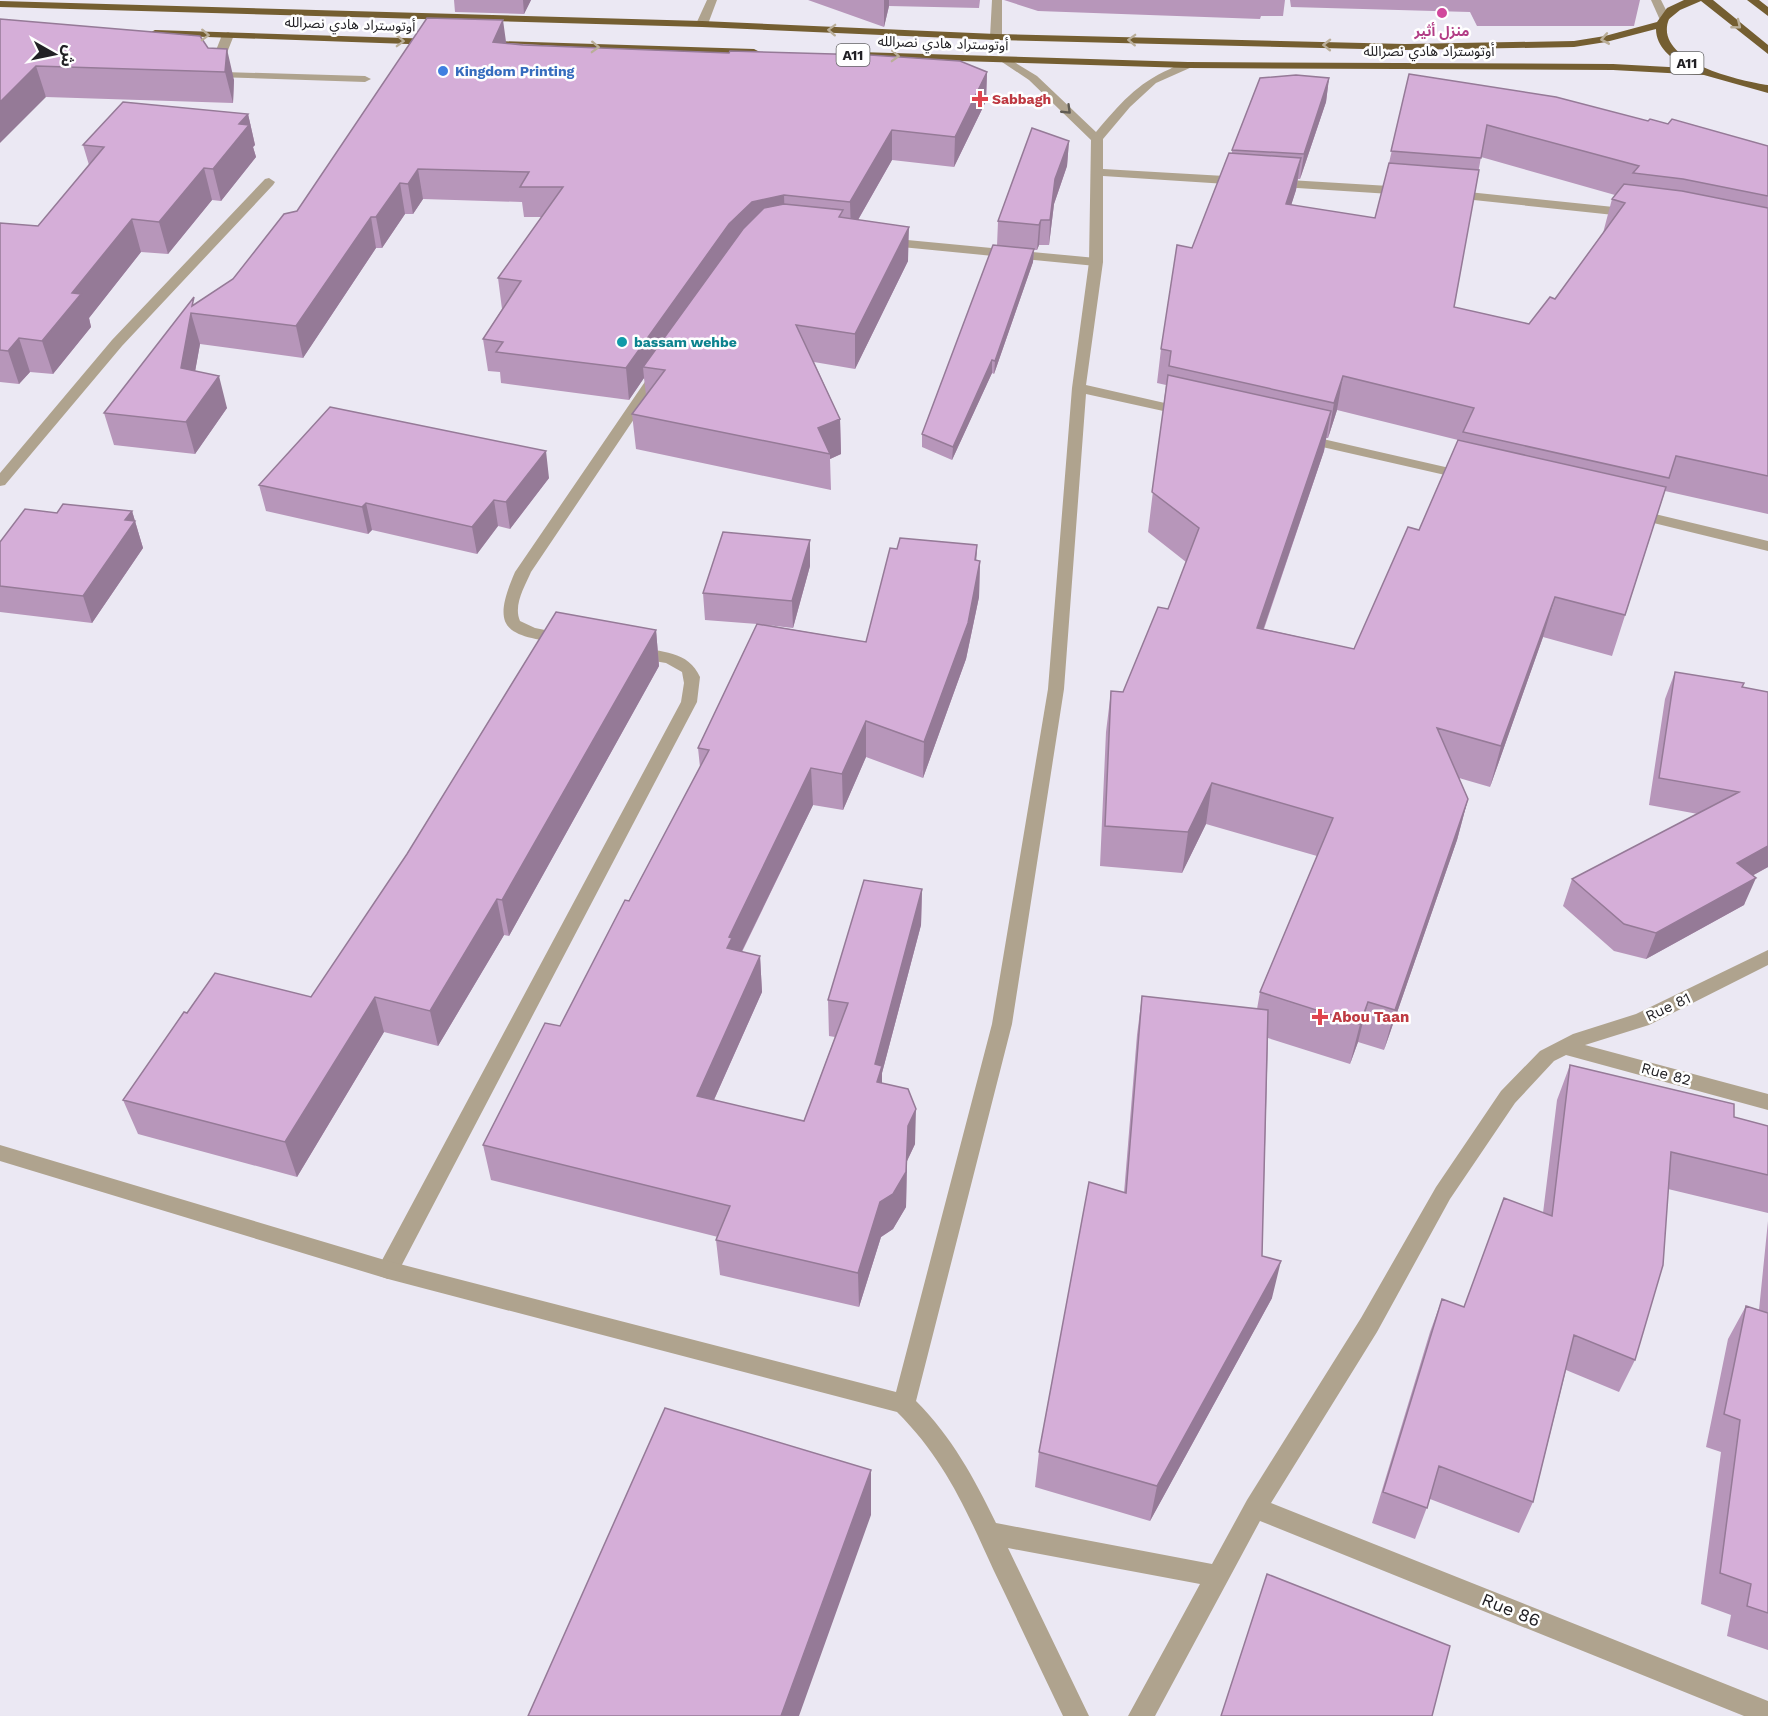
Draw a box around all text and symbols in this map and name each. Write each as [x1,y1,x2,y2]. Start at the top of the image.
marker: منزل أثير [1435,6,1449,20]
street label: أوتوستراد هادي نصرالله [284,13,416,38]
one-way arrow [1730,18,1741,29]
place label: منزل أثير [1413,22,1470,40]
one-way arrow [827,23,836,36]
north arrow [24,24,84,84]
one-way arrow [201,28,210,41]
street label: أوتوستراد هادي نصرالله [877,32,1009,57]
one-way arrow [1600,32,1610,45]
one-way arrow [396,34,405,47]
one-way arrow [1127,34,1136,47]
one-way arrow [1322,38,1331,51]
one-way arrow [591,41,600,53]
street label: أوتوستراد هادي نصرالله [1364,42,1495,62]
text: ش [57,44,79,69]
road number: A11 [836,44,870,66]
one-way arrow [891,50,900,63]
road number: A11 [1670,52,1704,74]
place label: Kingdom Printing [455,63,575,79]
marker: Kingdom Printing [436,64,450,78]
place label: Sabbagh [992,91,1051,107]
marker: Sabbagh [973,92,987,106]
one-way arrow [1061,103,1071,114]
place label: bassam wehbe [634,334,737,350]
marker: bassam wehbe [615,335,629,349]
street label: Rue 81 [1642,989,1694,1025]
place label: Abou Taan [1332,1008,1409,1026]
marker: Abou Taan [1313,1010,1327,1024]
street label: Rue 82 [1639,1059,1693,1089]
street label: Rue 86 [1479,1588,1544,1631]

